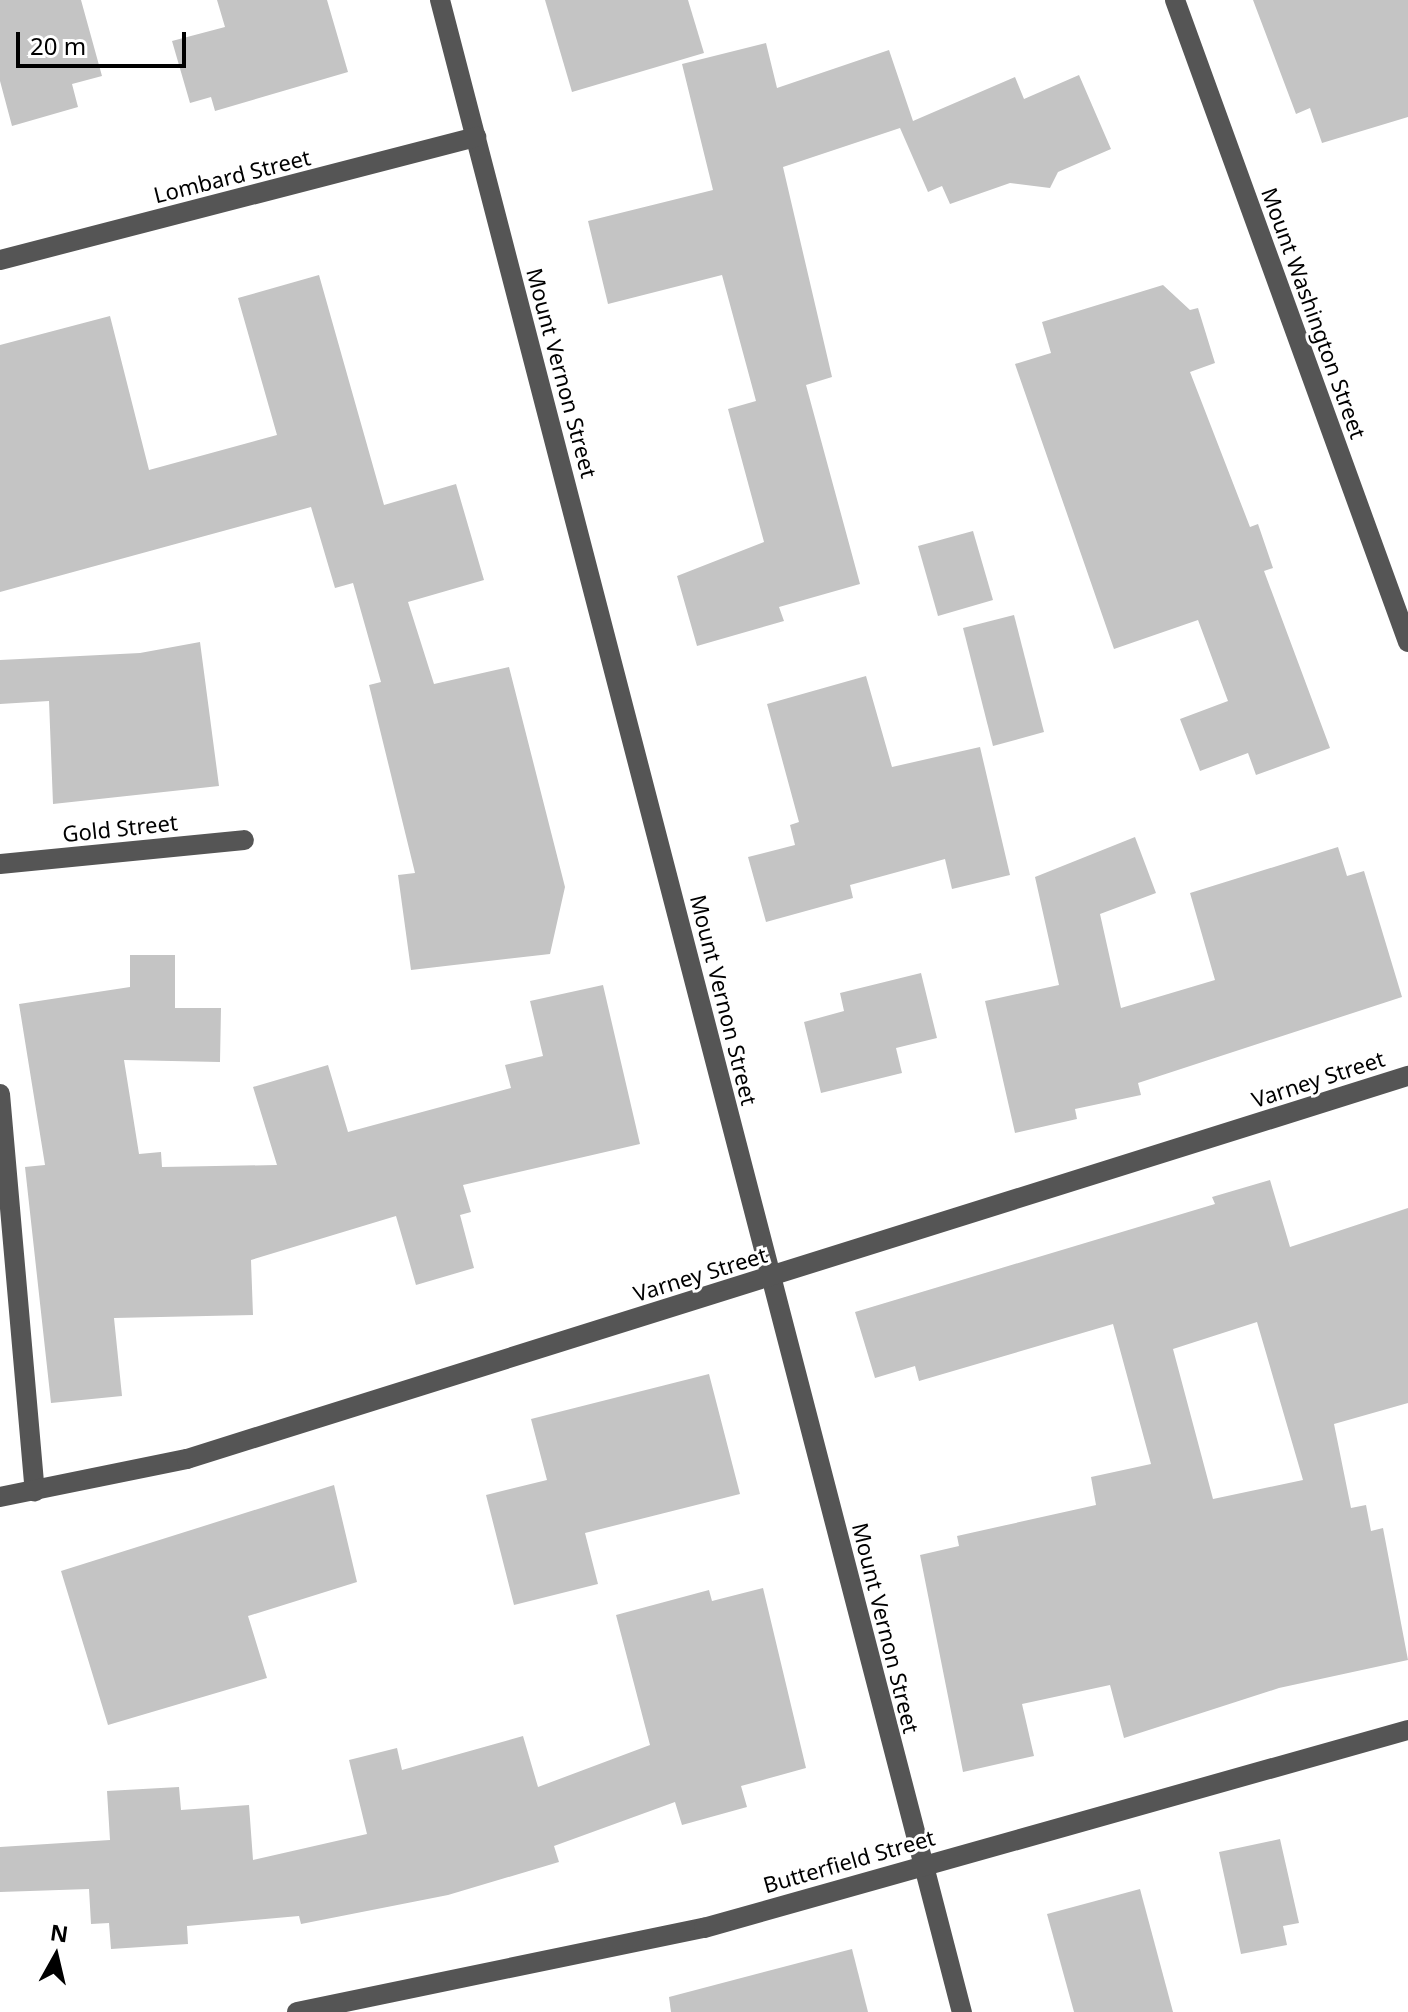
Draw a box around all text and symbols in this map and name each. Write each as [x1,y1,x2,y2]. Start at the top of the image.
scale bar [20,16,190,66]
text: 20 m [30,29,86,62]
street label: Lombard Street [151,144,313,208]
street label: Mount Washington Street [1256,184,1372,442]
street label: Mount Vernon Street [521,265,603,481]
street label: Gold Street [61,809,179,847]
street label: Mount Vernon Street [685,892,763,1108]
street label: Varney Street [1248,1045,1388,1113]
street label: Varney Street [630,1241,770,1307]
street label: Mount Vernon Street [847,1520,925,1736]
street label: Butterfield Street [760,1824,938,1898]
north arrow [16,1916,96,1996]
text: N [48,1916,70,1948]

